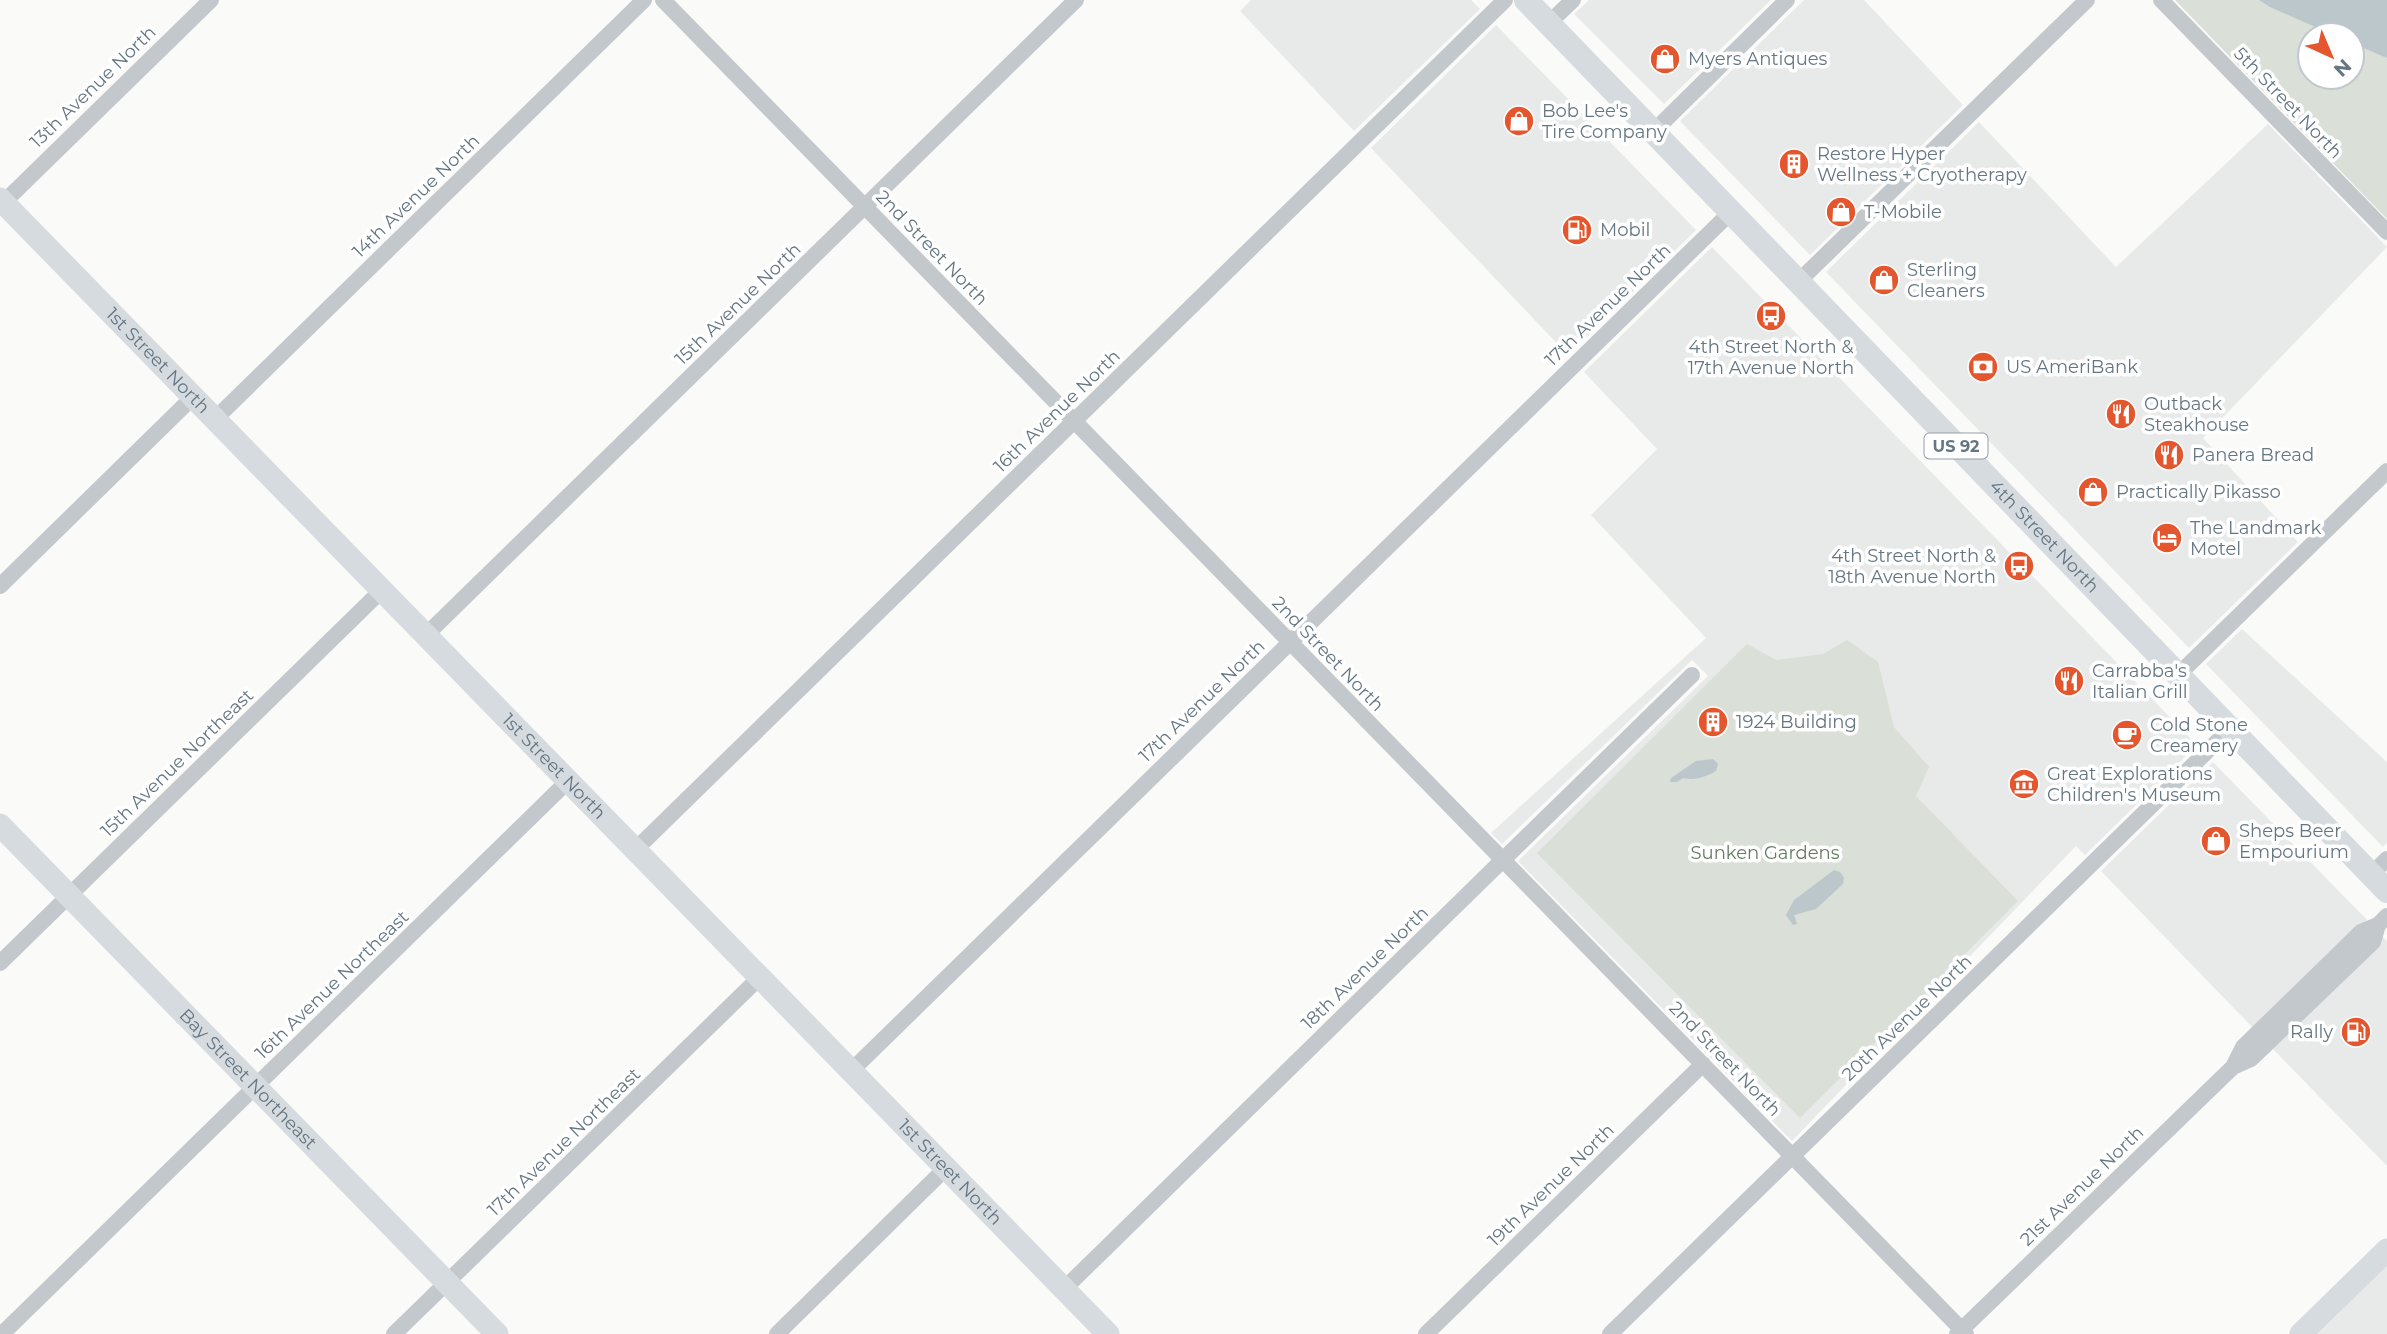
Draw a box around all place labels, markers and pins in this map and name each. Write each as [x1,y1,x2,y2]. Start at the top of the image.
shop icon: Myers Antiques [1648,42,1682,76]
place label: Myers Antiques [1688,48,1828,70]
place label: Bob Lee's Tire Company [1542,100,1667,143]
shop icon: Bob Lee's Tire Company [1502,104,1536,138]
place label: Restore Hyper Wellness + Cryotherapy [1817,143,2027,186]
building icon: Restore Hyper Wellness + Cryotherapy [1777,147,1811,181]
shop icon: T-Mobile [1824,195,1858,229]
place label: T-Mobile [1864,201,1942,223]
fuel station icon: Mobil [1560,213,1594,247]
place label: Mobil [1600,219,1650,241]
place label: Sterling Cleaners [1907,259,1985,302]
shop icon: Sterling Cleaners [1867,263,1901,297]
bus stop icon: 4th Street North & 17th Avenue North [1754,299,1788,333]
place label: 4th Street North & 17th Avenue North [1688,336,1854,379]
bank icon: US AmeriBank [1966,350,2000,384]
place label: US AmeriBank [2006,356,2138,378]
place label: Outback Steakhouse [2144,393,2249,436]
restaurant icon: Outback Steakhouse [2104,397,2138,431]
restaurant icon: Panera Bread [2152,438,2186,472]
place label: Panera Bread [2192,444,2314,466]
shop icon: Practically Pikasso [2076,475,2110,509]
place label: Practically Pikasso [2116,481,2281,503]
place label: The Landmark Motel [2190,517,2321,560]
hotel icon: The Landmark Motel [2150,521,2184,555]
place label: 4th Street North & 18th Avenue North [1828,545,1996,588]
bus stop icon: 4th Street North & 18th Avenue North [2002,549,2036,583]
place label: Carrabba's Italian Grill [2092,660,2188,703]
restaurant icon: Carrabba's Italian Grill [2052,664,2086,698]
building icon: 1924 Building [1696,705,1730,739]
place label: 1924 Building [1736,711,1857,733]
place label: Cold Stone Creamery [2150,714,2248,757]
cafe icon: Cold Stone Creamery [2110,718,2144,752]
place label: Great Explorations Children's Museum [2047,763,2221,806]
museum icon: Great Explorations Children's Museum [2007,767,2041,801]
place label: Sheps Beer Empourium [2239,820,2349,863]
shop icon: Sheps Beer Empourium [2199,824,2233,858]
fuel station icon: Rally [2339,1015,2373,1049]
place label: Rally [2290,1021,2333,1043]

